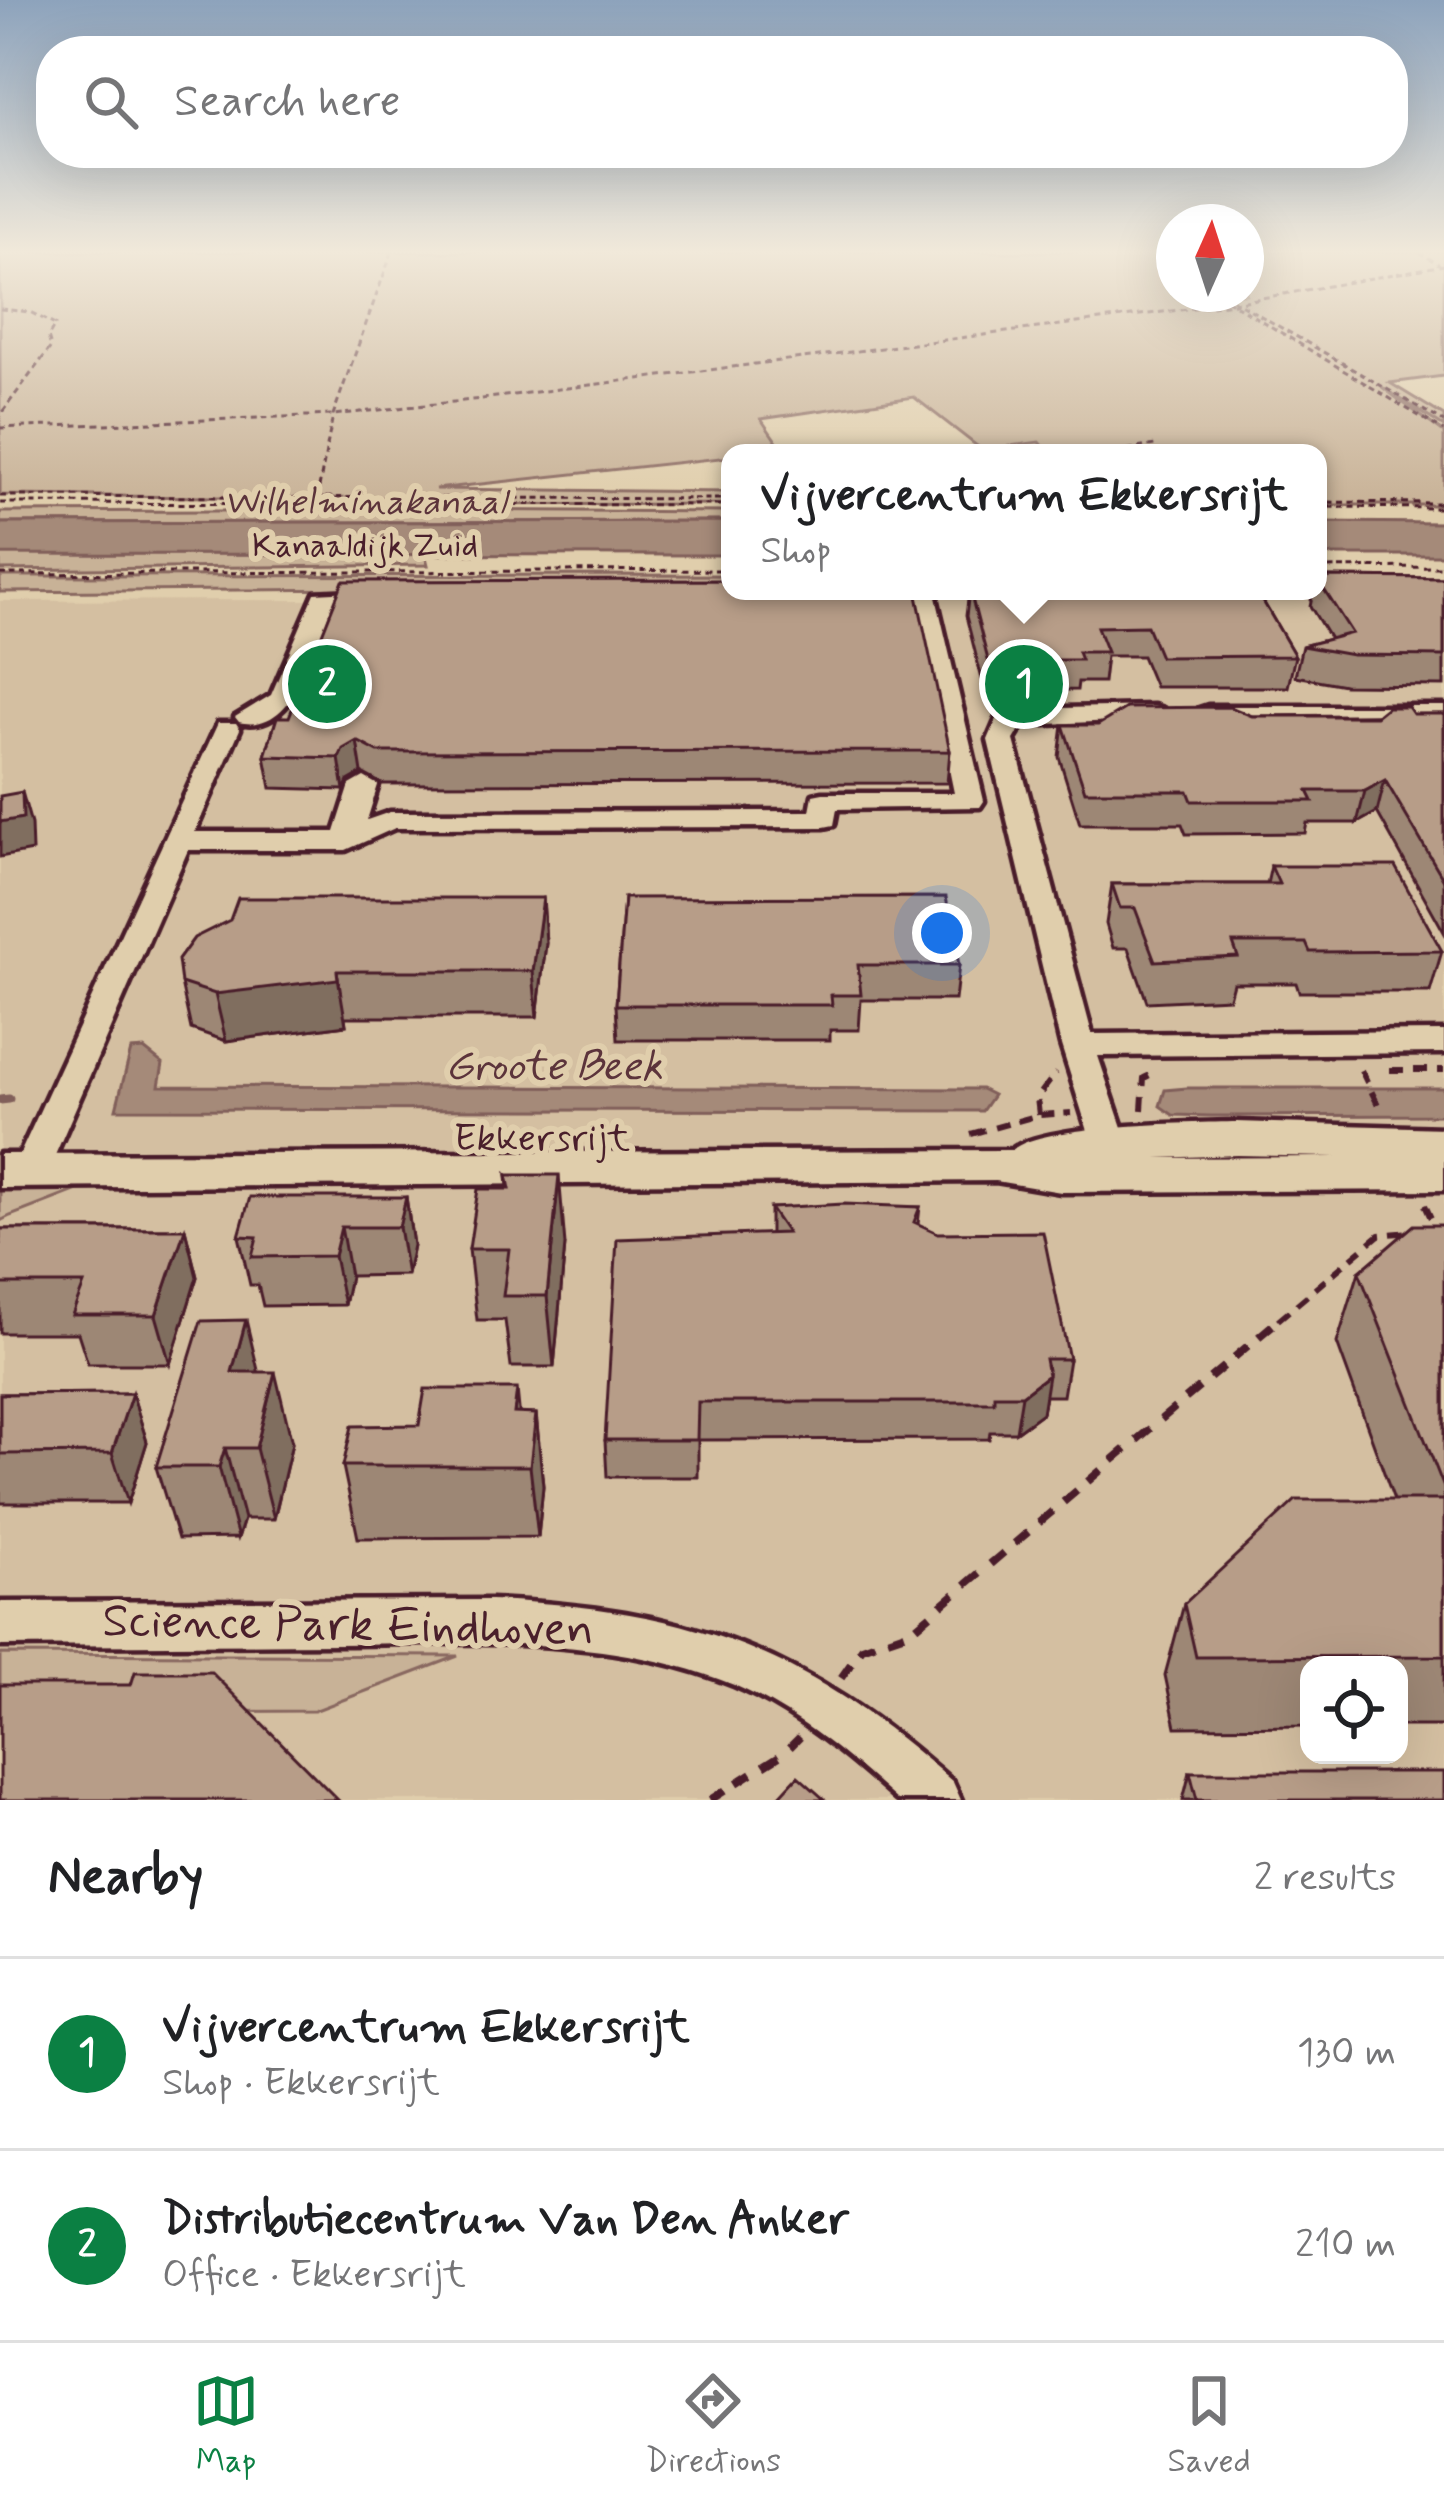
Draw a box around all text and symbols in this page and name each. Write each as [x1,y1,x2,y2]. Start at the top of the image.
search box [36,36,1408,168]
icon: search [78,69,144,135]
text: Search here [174,73,401,132]
north arrow [1156,204,1264,312]
popup [721,444,1327,600]
text: Vijvercentrum Ekkersrijt [760,467,1288,526]
water label: Wilhelminakanaal [224,480,511,527]
street label: Kanaaldijk Zuid [252,525,478,569]
text: Shop [760,526,832,577]
pin: 2 [288,639,366,729]
pin: 1 [985,639,1063,729]
your location [912,903,972,963]
water label: Groote Beek [445,1040,663,1095]
street label: Ekkersrijt [454,1114,630,1165]
street label: Science Park Eindhoven [102,1590,594,1662]
map controls [1300,1656,1408,1764]
button: locate [1300,1656,1408,1764]
text: Nearby [48,1845,203,1911]
text: 2 results [1254,1853,1396,1904]
text: Vijvercentrum Ekkersrijt [162,1999,690,2058]
text: 1 [78,2028,96,2079]
text: 130 m [1297,2028,1396,2079]
text: Shop · Ekkersrijt [162,2058,440,2109]
text: Distributiecentrum Van Den Anker [162,2191,849,2250]
text: 2 [77,2220,97,2271]
text: 210 m [1295,2220,1396,2271]
text: Office · Ekkersrijt [162,2250,466,2301]
tab: Map [193,2368,259,2484]
tab: Directions [645,2368,781,2484]
tab: Saved [1167,2368,1251,2484]

